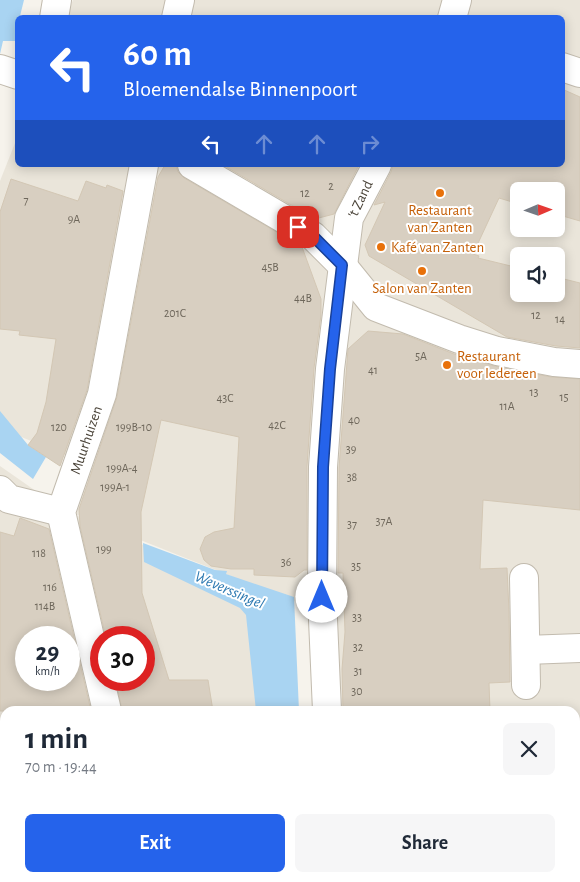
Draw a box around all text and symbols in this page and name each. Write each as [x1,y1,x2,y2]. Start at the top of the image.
icon: left [40,35,105,100]
text: 60 m [123,37,192,72]
text: Bloemendalse Binnenpoort [123,78,357,100]
icon: left [197,130,225,158]
icon: ahead [250,130,278,158]
icon: ahead [303,130,331,158]
icon: right [356,130,384,158]
street label: 't Zand [345,178,376,220]
house number: 2 [328,180,334,192]
north arrow [510,182,565,238]
map controls [510,182,565,302]
house number: 12 [300,187,310,199]
marker: Restaurant van Zanten [434,187,446,199]
house number: 7 [23,194,29,206]
place label: Restaurant van Zanten [408,203,472,235]
pin [277,206,319,248]
house number: 9A [68,213,80,225]
icon: arrive [284,213,312,241]
place label: Kafé van Zanten [391,240,484,255]
marker: Kafé van Zanten [375,241,387,253]
button: sound [510,247,565,302]
house number: 45B [261,261,279,273]
marker: Salon van Zanten [416,265,428,277]
place label: Salon van Zanten [372,281,472,296]
house number: 44B [294,292,312,304]
house number: 201C [164,307,186,319]
house number: 12 [531,309,541,321]
house number: 14 [555,313,565,325]
place label: Restaurant voor Iedereen [457,349,537,381]
house number: 5A [415,350,427,362]
marker: Restaurant voor Iedereen [441,359,453,371]
house number: 41 [368,364,378,376]
house number: 13 [529,386,539,398]
house number: 15 [559,391,569,403]
house number: 43C [217,392,233,404]
house number: 11A [499,400,515,412]
street label: Muurhuizen [68,404,105,476]
house number: 40 [348,414,360,426]
house number: 42C [268,419,286,431]
house number: 120 [51,421,67,433]
house number: 199B-10 [116,421,152,433]
house number: 39 [346,443,357,455]
house number: 199A-4 [106,462,138,474]
house number: 38 [347,471,358,483]
house number: 199A-1 [100,481,130,493]
house number: 37A [376,515,393,527]
house number: 37 [347,518,357,530]
house number: 199 [96,543,112,555]
house number: 118 [32,547,46,559]
house number: 36 [281,556,292,568]
house number: 35 [351,560,361,572]
water label: Weverssingel [192,568,267,612]
position arrow [295,570,347,622]
house number: 116 [43,581,57,593]
house number: 114B [35,600,55,612]
house number: 33 [352,611,362,623]
speed limit sign: 30 [90,626,155,691]
text: 29 [36,640,59,665]
house number: 32 [353,641,364,653]
text: km/h [35,665,60,677]
house number: 31 [353,665,363,677]
house number: 30 [351,685,363,697]
button: close [503,723,555,775]
text: 1 min [25,724,88,754]
text: 70 m · 19:44 [25,759,97,775]
button: Exit [25,814,285,872]
button: Share [295,814,555,872]

